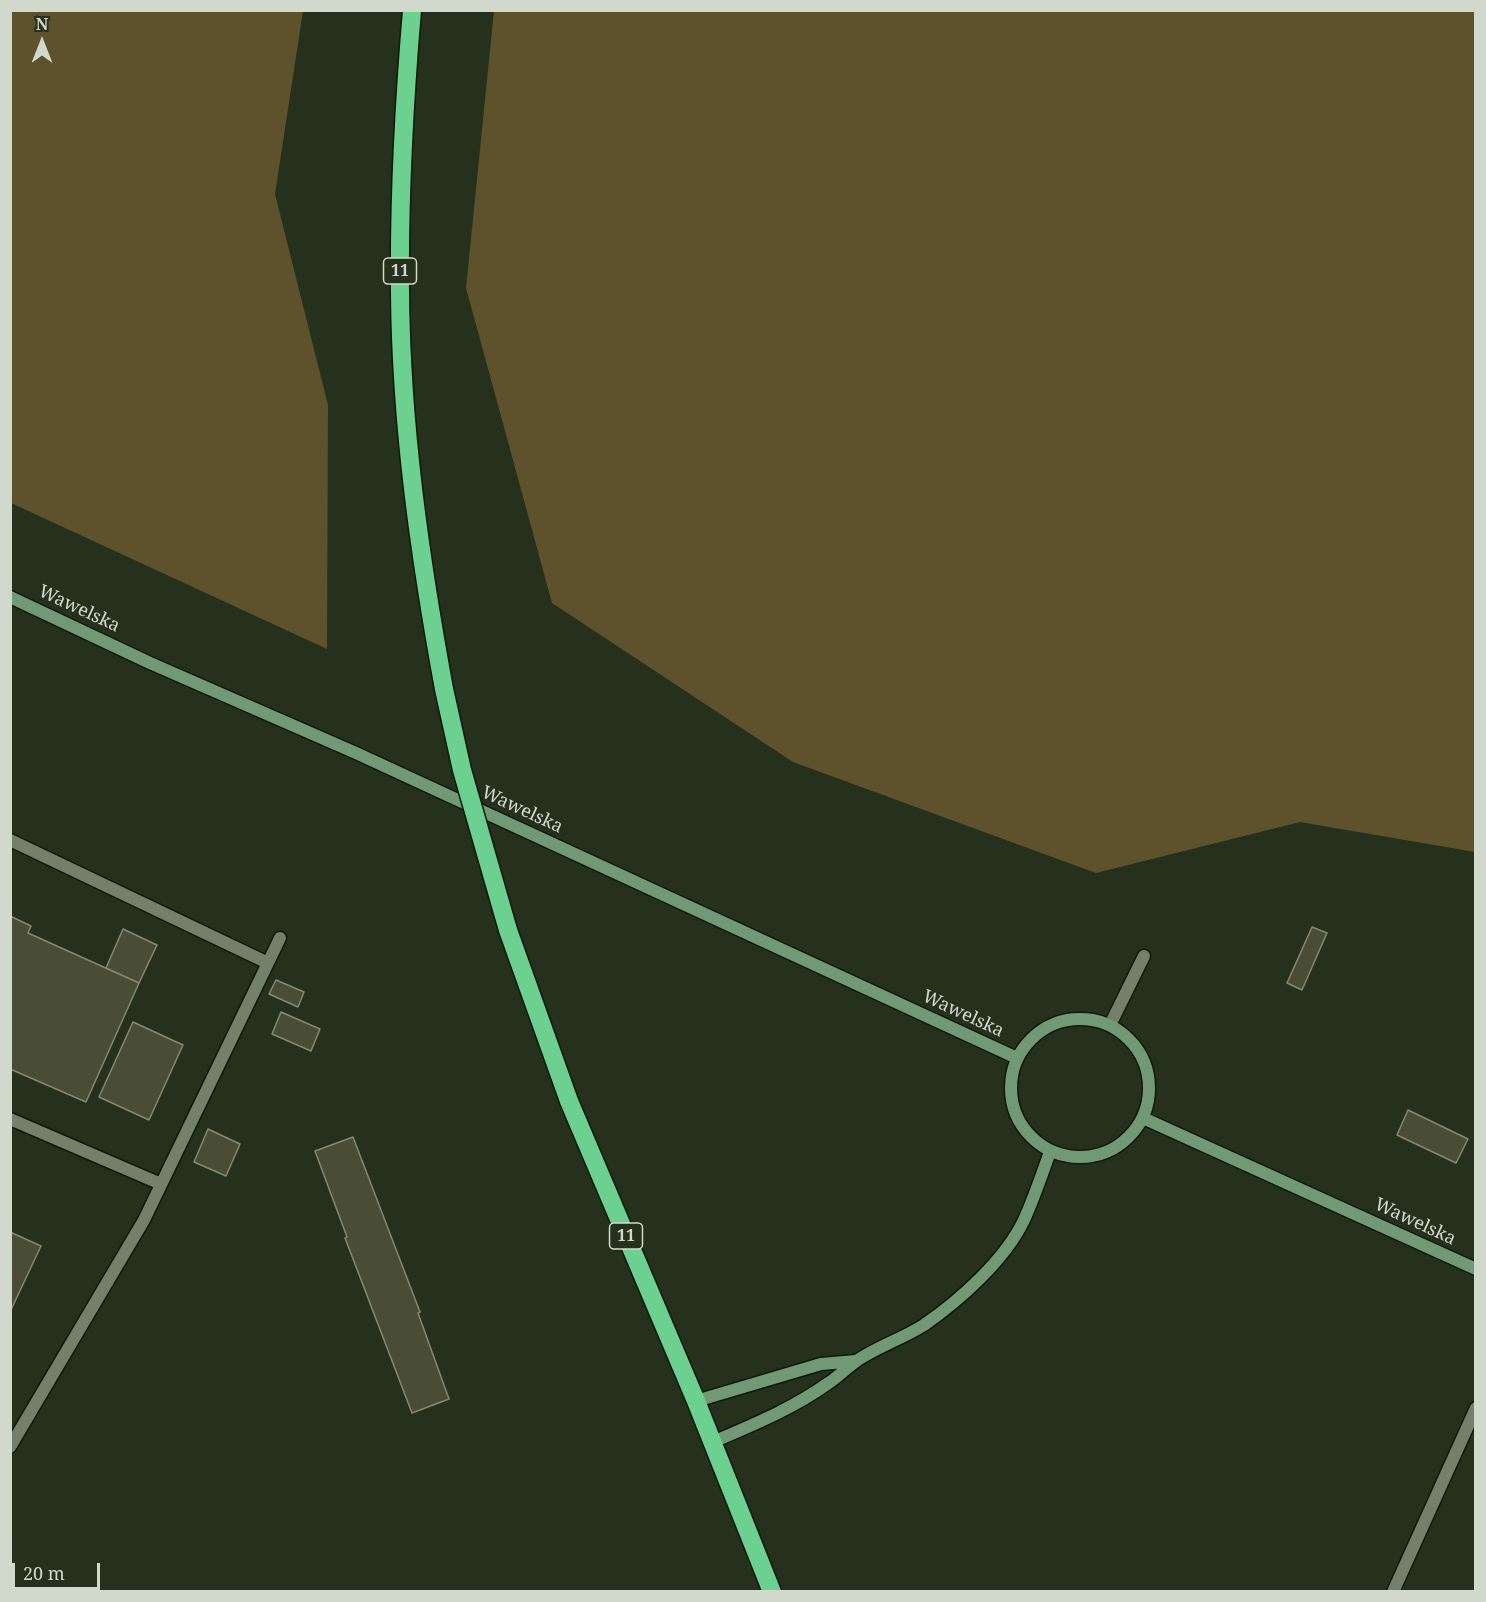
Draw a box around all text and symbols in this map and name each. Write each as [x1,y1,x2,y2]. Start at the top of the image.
north arrow [12,12,72,72]
text: N [36,13,48,35]
road number: 11 [384,258,416,284]
street label: Wawelska [35,581,123,637]
street label: Wawelska [478,782,566,838]
street label: Wawelska [919,986,1007,1042]
street label: Wawelska [1371,1194,1459,1250]
road number: 11 [610,1223,642,1249]
scale bar [15,1551,104,1589]
text: 20 m [23,1561,65,1585]

